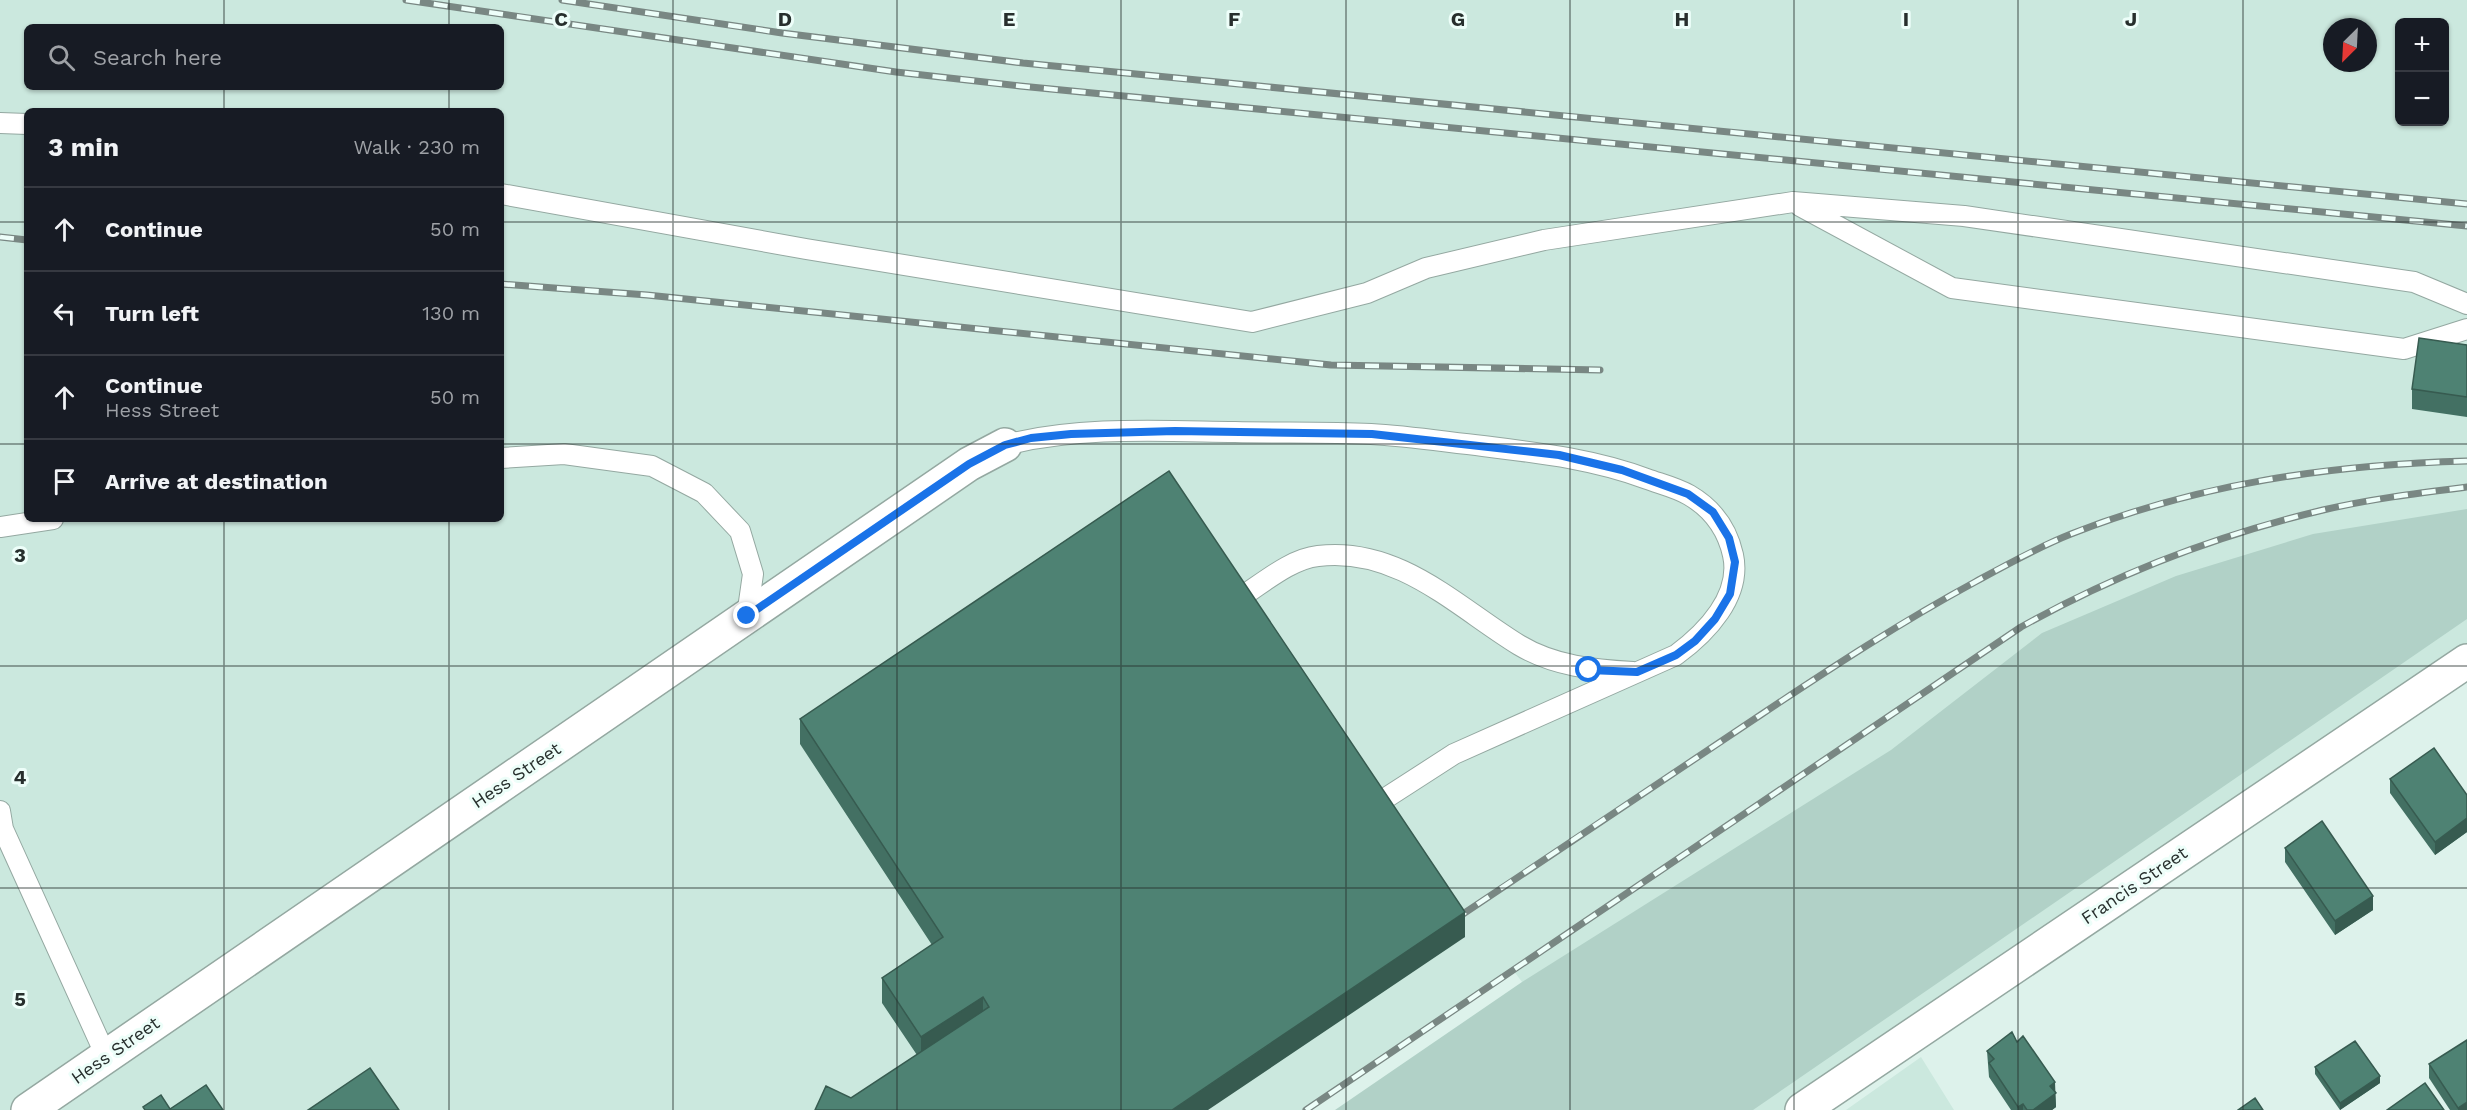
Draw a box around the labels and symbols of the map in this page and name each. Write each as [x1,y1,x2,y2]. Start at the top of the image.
text: C [554,7,568,31]
text: D [778,7,792,31]
text: E [1003,7,1015,31]
text: F [1228,7,1240,31]
text: G [1451,7,1465,31]
text: H [1675,7,1689,31]
text: I [1903,7,1909,31]
text: J [2125,7,2137,31]
north arrow [2323,18,2377,72]
text: 3 [14,543,26,567]
route end [733,602,759,628]
route start [1575,656,1601,682]
street label: Hess Street [468,737,565,812]
text: 4 [14,765,27,789]
street label: Francis Street [2077,842,2191,928]
text: 5 [14,987,26,1011]
street label: Hess Street [67,1012,163,1088]

